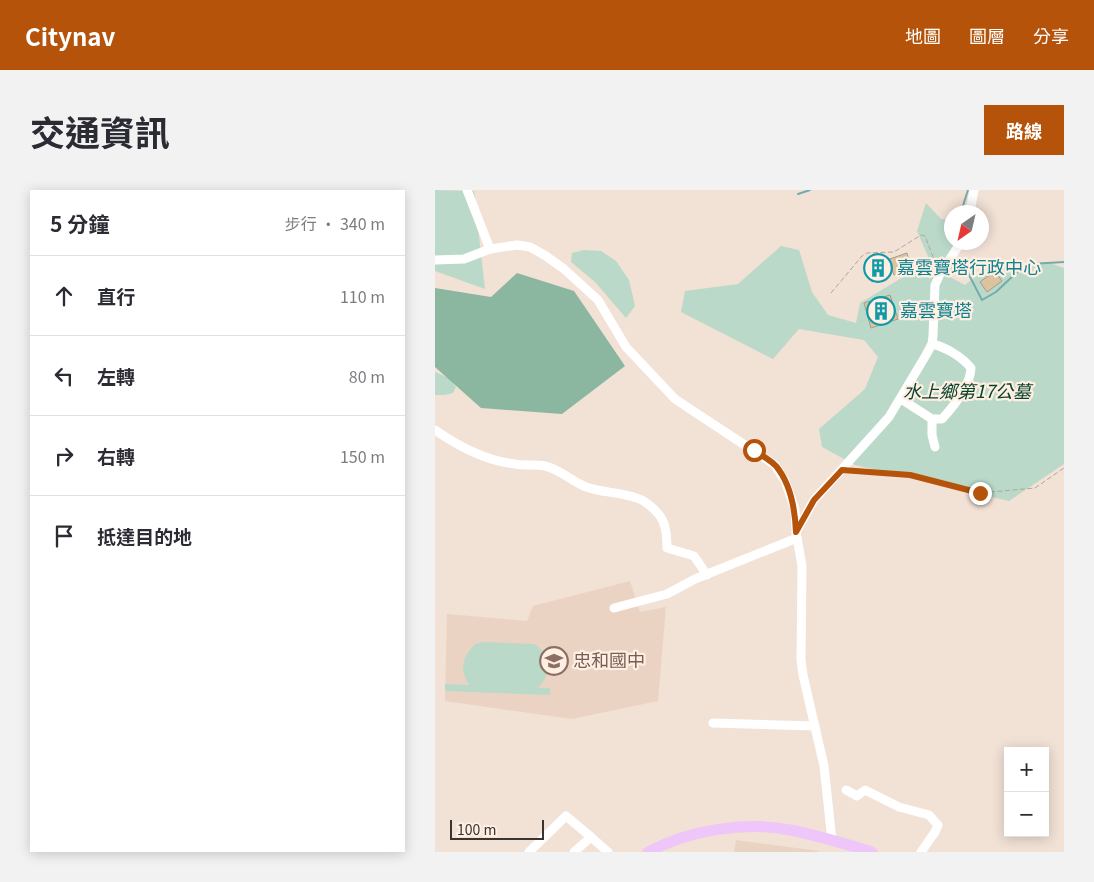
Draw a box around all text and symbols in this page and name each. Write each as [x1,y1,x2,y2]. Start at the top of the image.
text: Citynav [25,18,115,53]
text: 地圖 [905,22,941,48]
text: 圖層 [969,22,1005,48]
text: 分享 [1033,22,1069,48]
text: 交通資訊 [30,105,170,156]
button: 路線 [984,105,1064,155]
north arrow [944,205,989,250]
text: 5 分鐘 [50,208,109,238]
text: 步行 · 340 m [285,211,385,235]
building icon: 嘉雲寶塔行政中心 [863,253,893,283]
place label: 嘉雲寶塔行政中心 [897,253,1041,279]
icon: ahead [50,282,78,310]
text: 直行 [97,282,135,309]
text: 110 m [340,284,385,308]
building icon: 嘉雲寶塔 [866,296,896,326]
place label: 嘉雲寶塔 [900,296,972,322]
icon: left [50,362,78,390]
text: 左轉 [97,362,135,389]
text: 80 m [349,364,385,388]
park label: 水上鄉第17公墓 [903,377,1034,403]
route start [743,439,766,462]
icon: right [50,442,78,470]
text: 右轉 [97,442,135,469]
text: 150 m [340,444,385,468]
route end [969,482,992,505]
icon: arrive [50,522,78,550]
text: 抵達目的地 [97,522,192,549]
school or university icon: 忠和國中 [539,646,569,676]
place label: 忠和國中 [573,646,645,672]
map controls [1004,747,1049,837]
button: + [1004,747,1049,792]
button: − [1004,792,1049,837]
scale bar [450,817,544,840]
text: 100 m [457,819,496,839]

